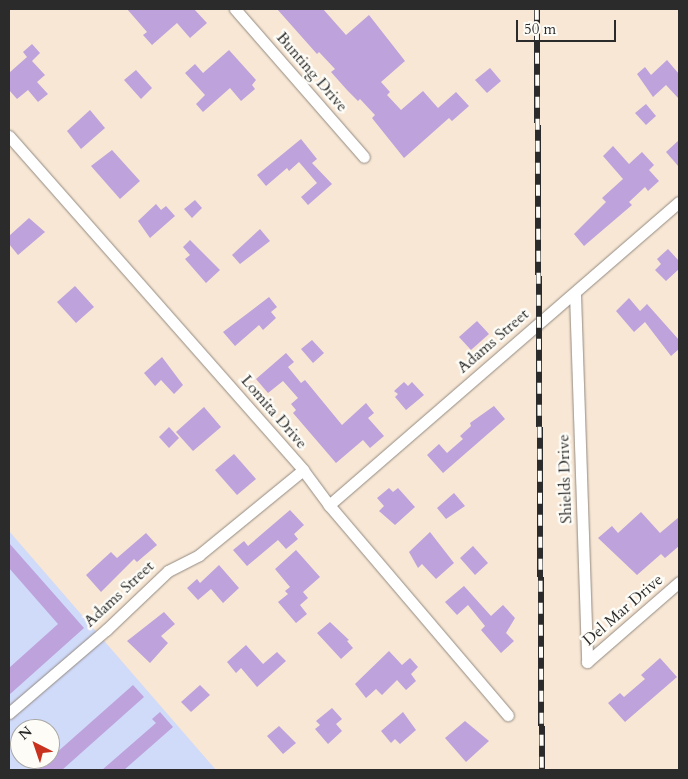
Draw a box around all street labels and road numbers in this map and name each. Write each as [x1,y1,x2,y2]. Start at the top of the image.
street label: Bunting Drive [272,28,352,116]
street label: Adams Street [453,305,533,377]
street label: Lomita Drive [237,371,311,453]
street label: Shields Drive [554,434,576,524]
street label: Adams Street [80,557,158,631]
street label: Del Mar Drive [579,570,667,650]

